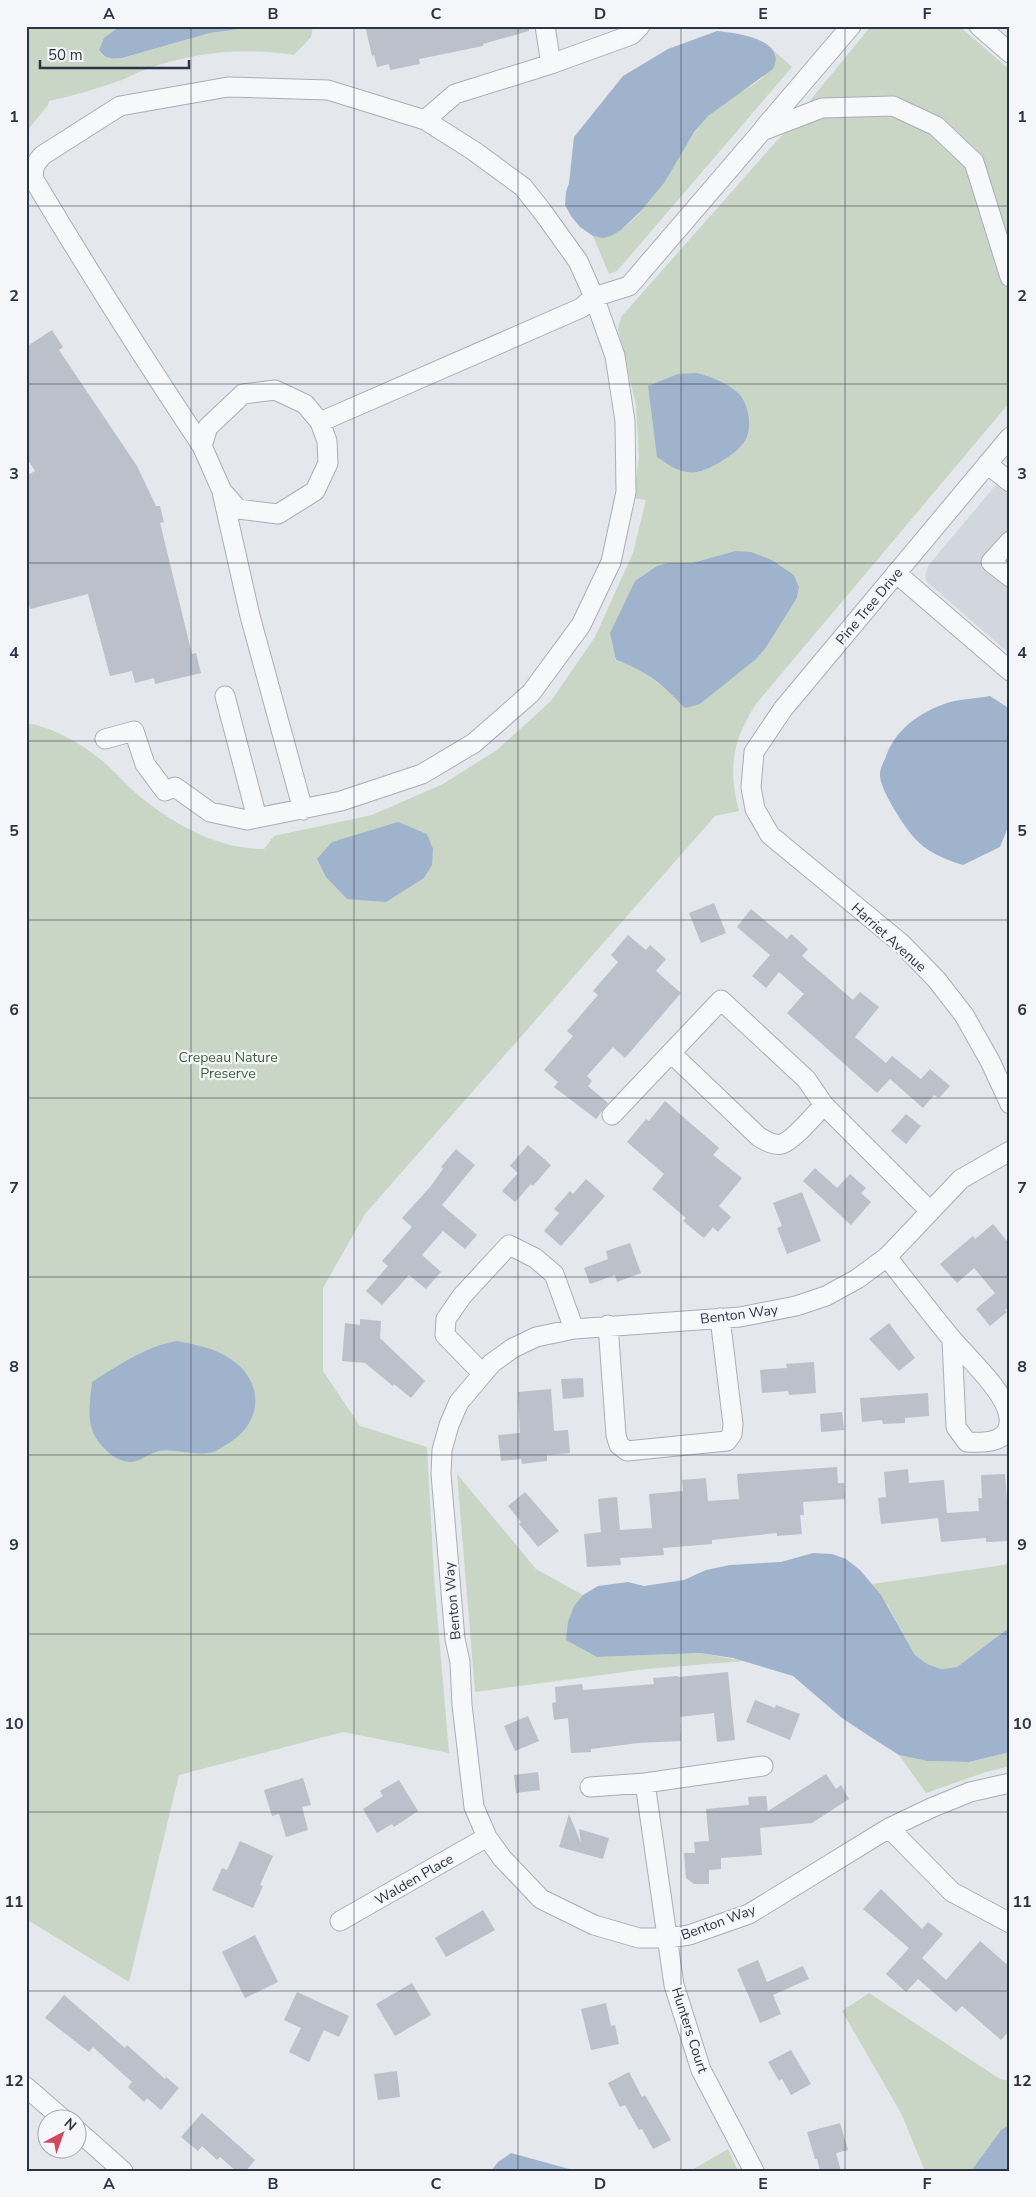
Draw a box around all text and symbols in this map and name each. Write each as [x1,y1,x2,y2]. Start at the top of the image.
text: A [103,3,115,25]
text: B [267,3,279,25]
text: C [431,3,442,25]
text: D [594,3,606,25]
text: E [758,3,768,25]
text: F [923,3,932,25]
scale bar [40,38,189,70]
text: 50 m [48,45,83,65]
text: 1 [9,106,19,128]
text: 1 [1017,106,1027,128]
text: 2 [9,285,19,307]
text: 2 [1017,285,1027,307]
text: 3 [9,463,19,485]
text: 3 [1017,463,1027,485]
street label: Pine Tree Drive [832,564,907,649]
text: 4 [9,642,19,664]
text: 4 [1017,642,1027,664]
text: 5 [9,820,19,842]
text: 5 [1017,820,1027,842]
street label: Harriet Avenue [847,899,930,976]
text: 6 [9,999,19,1021]
text: 6 [1017,999,1027,1021]
park label: Crepeau Nature Preserve [178,1048,278,1083]
text: 7 [9,1177,19,1199]
text: 7 [1017,1177,1027,1199]
street label: Benton Way [699,1300,780,1329]
text: 8 [9,1356,19,1378]
text: 8 [1017,1356,1027,1378]
text: 9 [9,1534,19,1556]
text: 9 [1017,1534,1027,1556]
street label: Benton Way [440,1560,465,1641]
text: 10 [4,1713,24,1735]
text: 10 [1012,1713,1032,1735]
street label: Walden Place [372,1849,457,1910]
text: 11 [4,1891,24,1913]
text: 11 [1012,1891,1032,1913]
street label: Benton Way [678,1900,759,1945]
street label: Hunters Court [667,1985,712,2075]
text: 12 [4,2070,24,2092]
text: 12 [1012,2070,1032,2092]
north arrow [38,2110,88,2160]
text: N [60,2114,80,2135]
text: A [103,2173,115,2195]
text: B [267,2173,279,2195]
text: C [431,2173,442,2195]
text: D [594,2173,606,2195]
text: E [758,2173,768,2195]
text: F [923,2173,932,2195]

